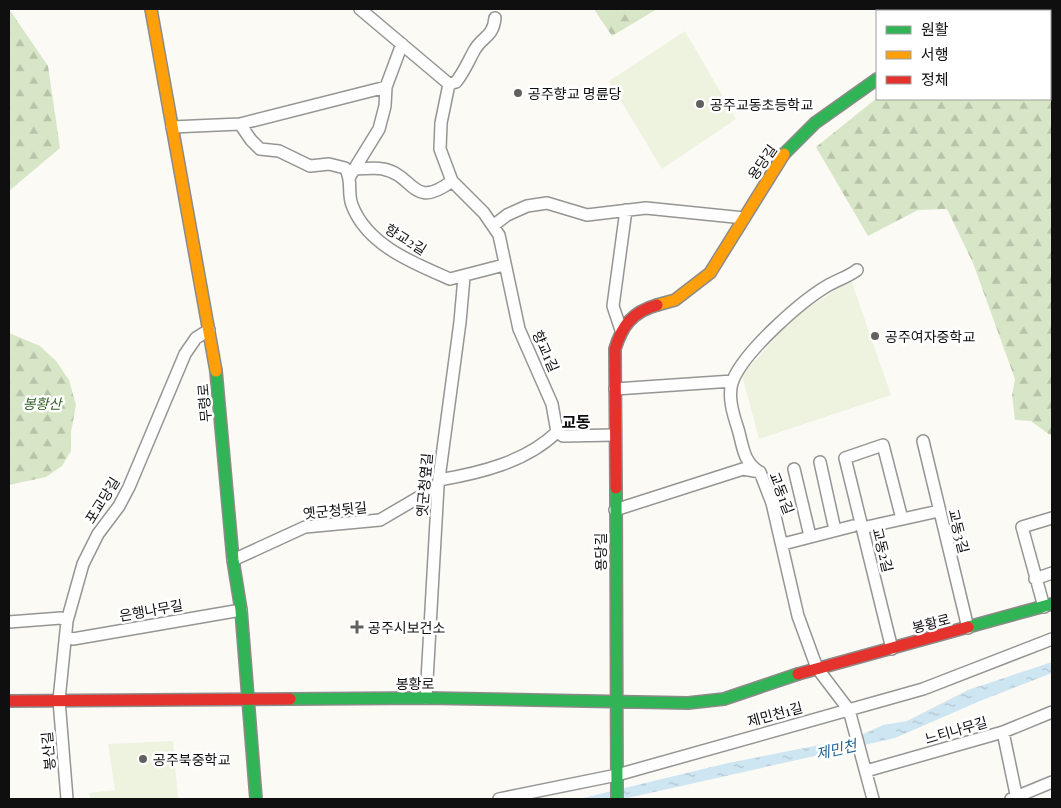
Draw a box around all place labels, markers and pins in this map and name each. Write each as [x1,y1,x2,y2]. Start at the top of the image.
place label: 공주향교 명륜당 [528,84,622,103]
marker: 공주향교 명륜당 [512,87,524,99]
place label: 공주교동초등학교 [710,95,813,114]
marker: 공주교동초등학교 [694,98,706,110]
place label: 공주여자중학교 [885,327,975,346]
marker: 공주여자중학교 [869,330,881,342]
place label: 공주시보건소 [368,618,445,637]
marker: 공주시보건소 [350,620,364,634]
place label: 공주북중학교 [153,750,230,769]
marker: 공주북중학교 [137,753,149,765]

